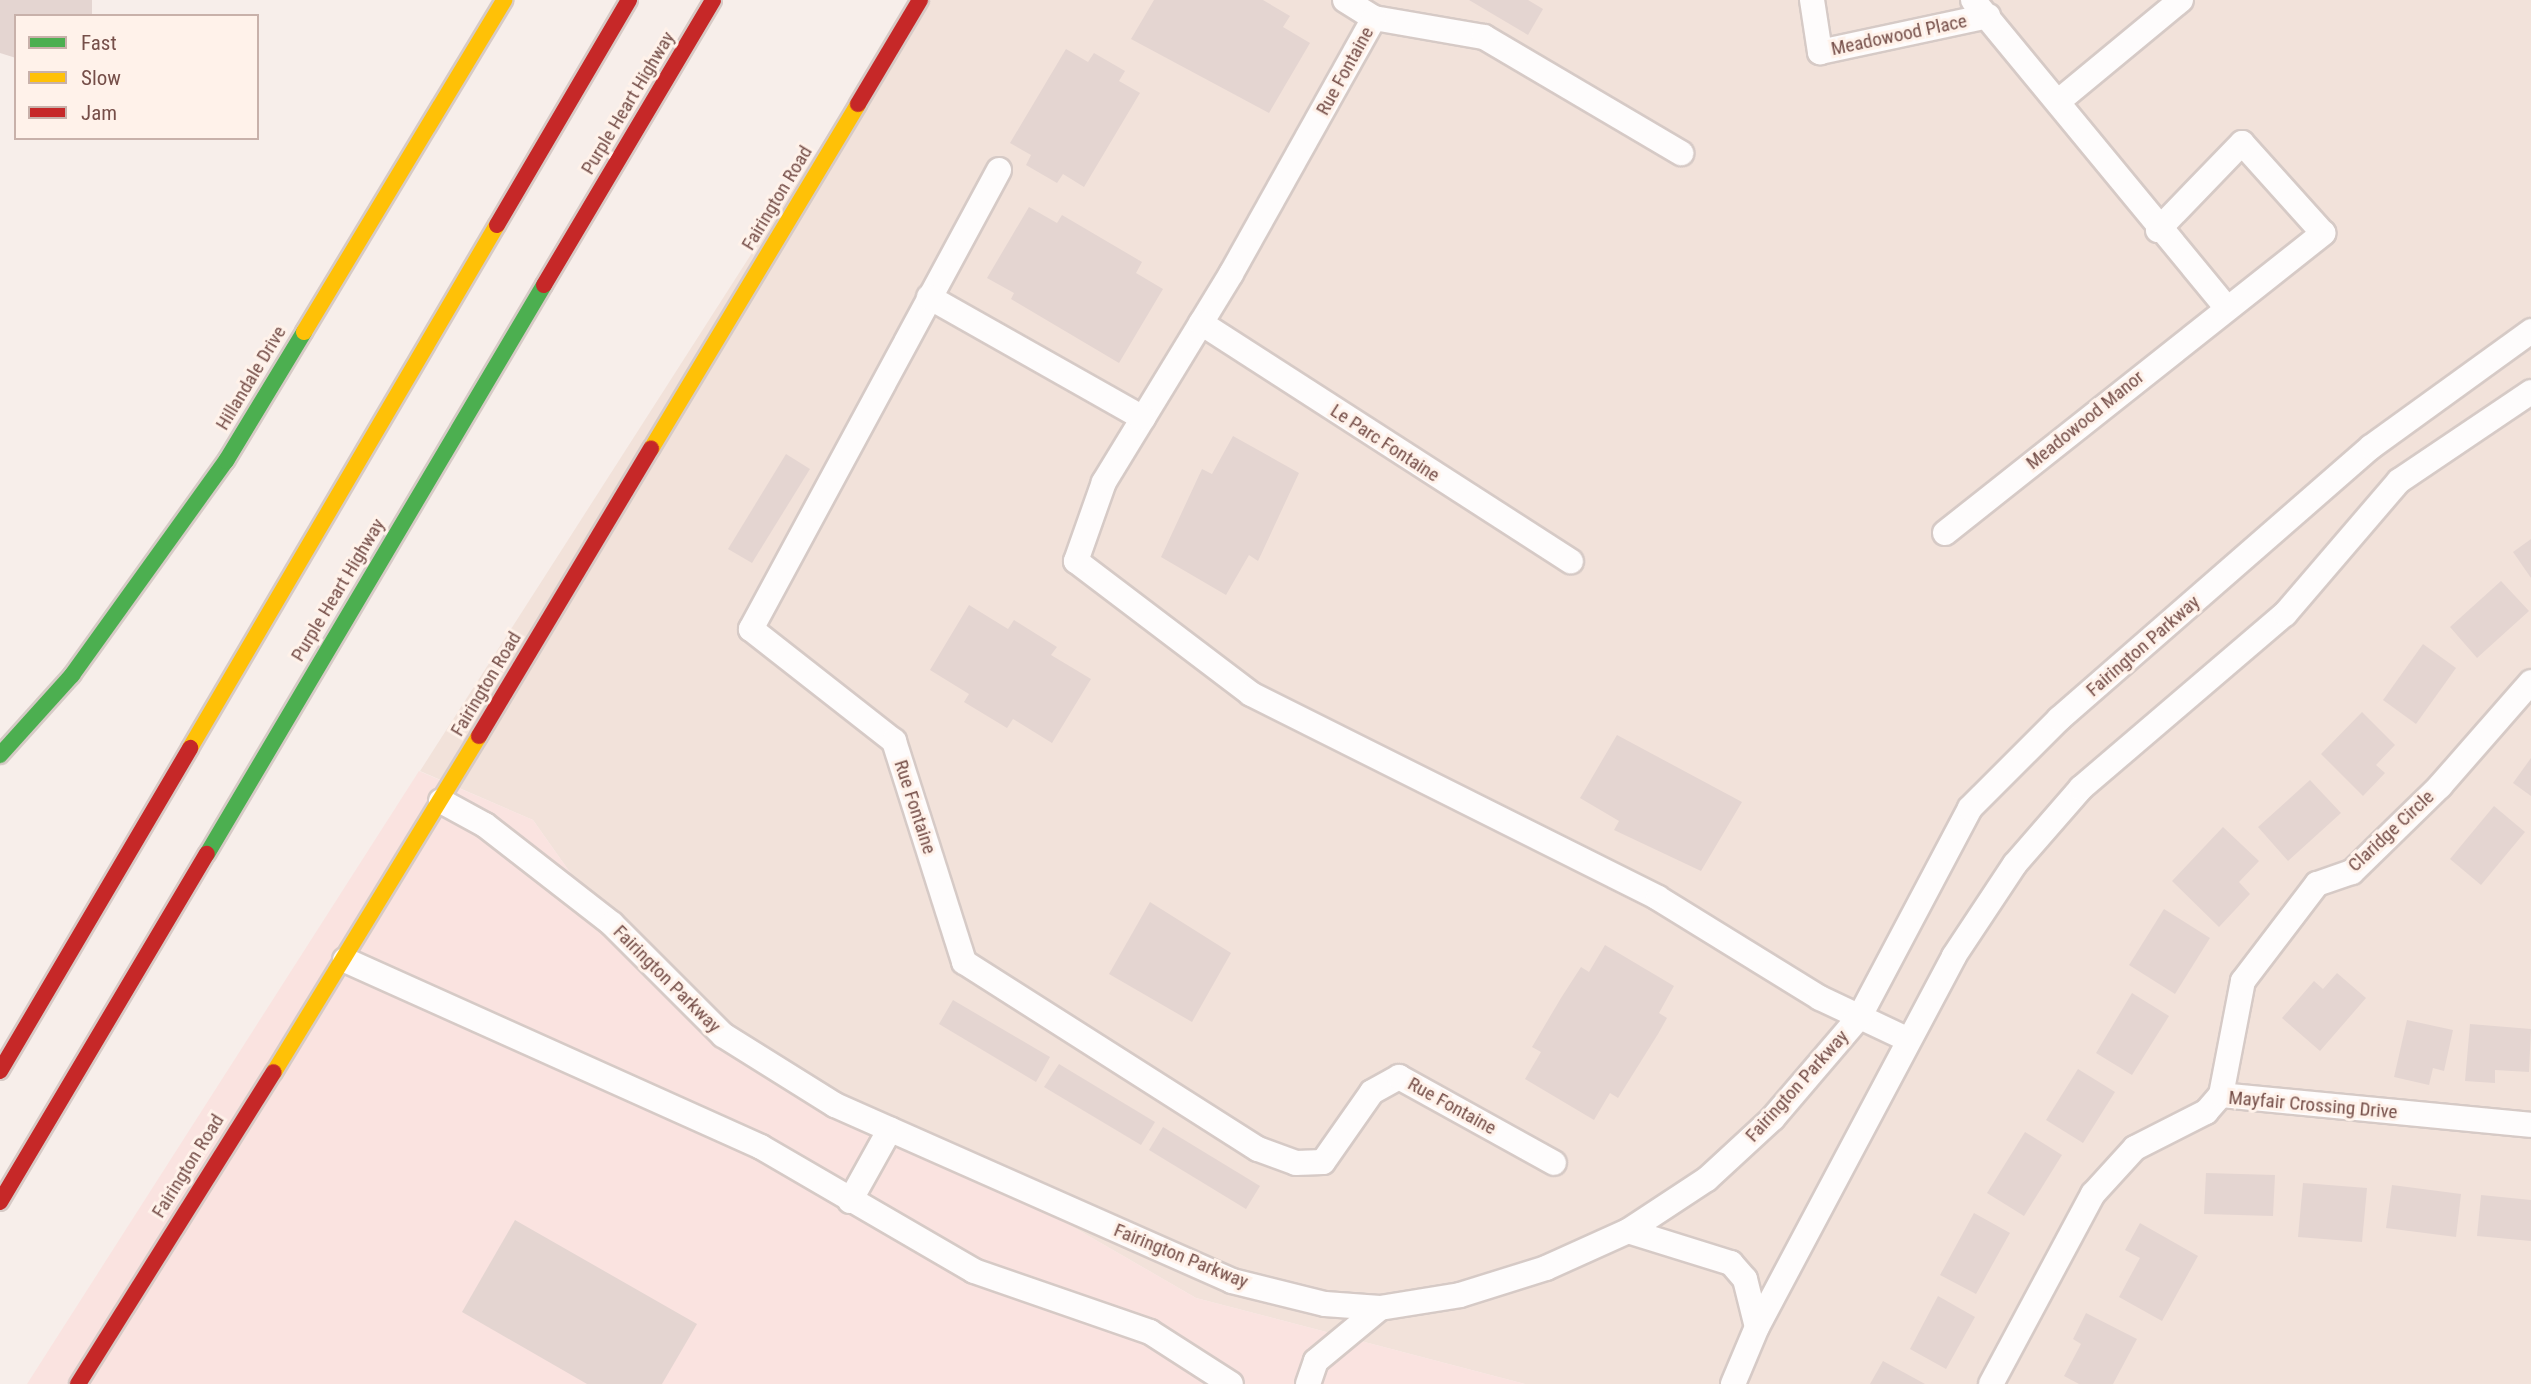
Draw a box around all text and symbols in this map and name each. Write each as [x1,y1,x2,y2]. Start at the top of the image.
street label: Meadowood Place [1829,9,1969,61]
legend [14,14,259,140]
street label: Rue Fontaine [1311,23,1379,119]
street label: Purple Heart Highway [576,28,680,178]
text: Fast [81,31,117,55]
text: Slow [81,66,121,90]
text: Jam [81,101,117,125]
street label: Fairington Road [737,142,817,254]
street label: Hillandale Drive [211,322,291,434]
street label: Meadowood Manor [2022,366,2148,474]
street label: Le Parc Fontaine [1326,399,1444,487]
street label: Purple Heart Highway [286,515,390,665]
street label: Fairington Parkway [2082,591,2204,701]
street label: Fairington Road [446,628,526,740]
street label: Rue Fontaine [889,757,941,857]
street label: Claridge Circle [2343,785,2439,877]
street label: Fairington Parkway [609,921,725,1037]
street label: Fairington Parkway [1741,1025,1853,1147]
street label: Rue Fontaine [1404,1072,1500,1140]
street label: Mayfair Crossing Drive [2228,1086,2398,1124]
street label: Fairington Road [147,1110,229,1222]
street label: Fairington Parkway [1111,1219,1251,1293]

